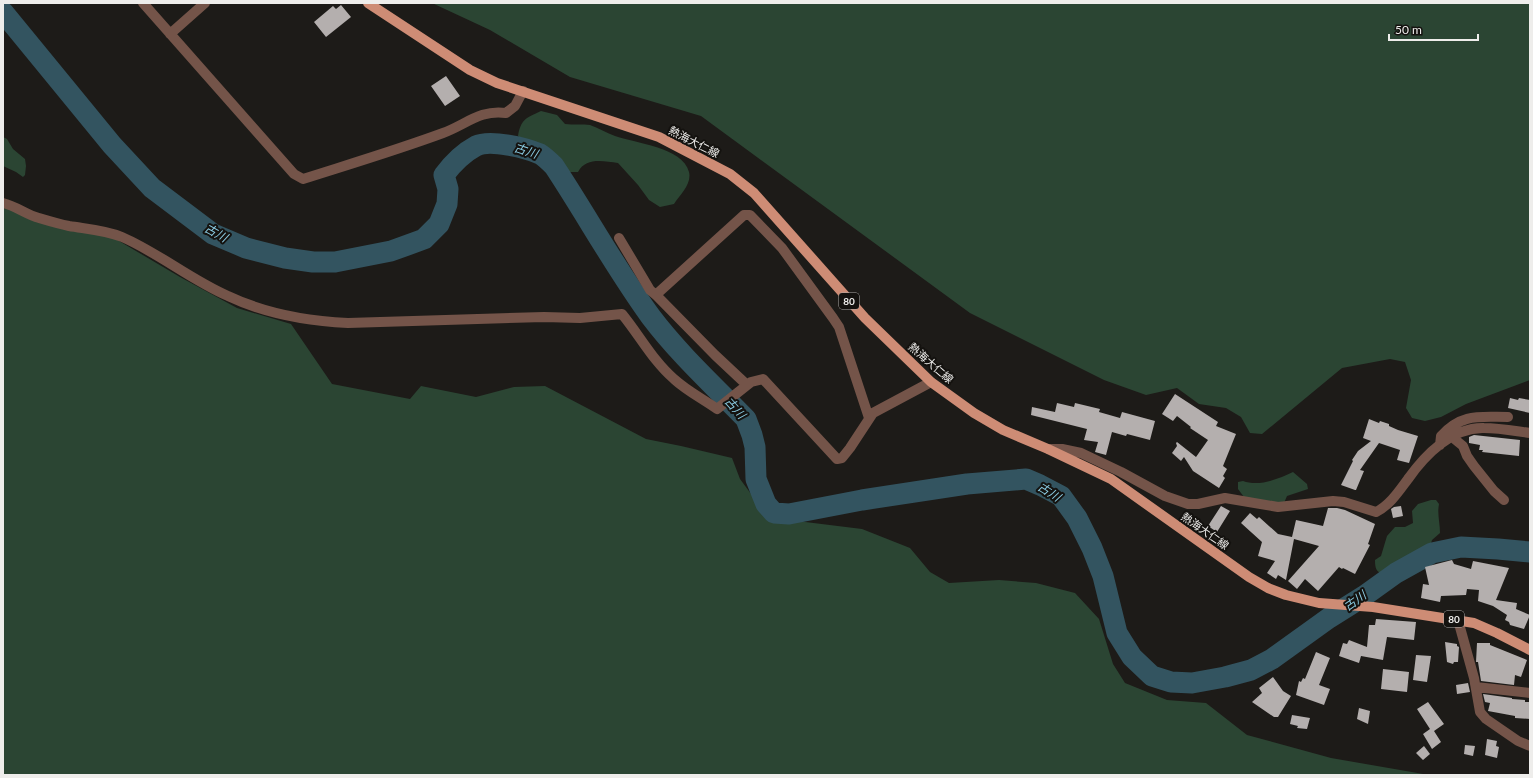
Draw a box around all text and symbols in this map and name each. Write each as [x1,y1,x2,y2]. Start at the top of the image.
scale bar [1389,16,1478,42]
text: 50 m [1395,22,1422,37]
street label: 熱海大仁線 [667,123,722,160]
water label: 古川 [512,140,542,162]
water label: 古川 [202,220,232,246]
road number: 80 [839,293,859,309]
street label: 熱海大仁線 [906,340,956,386]
water label: 古川 [722,394,750,423]
water label: 古川 [1035,479,1065,505]
street label: 熱海大仁線 [1179,509,1232,552]
water label: 古川 [1341,586,1370,614]
road number: 80 [1444,611,1464,627]

